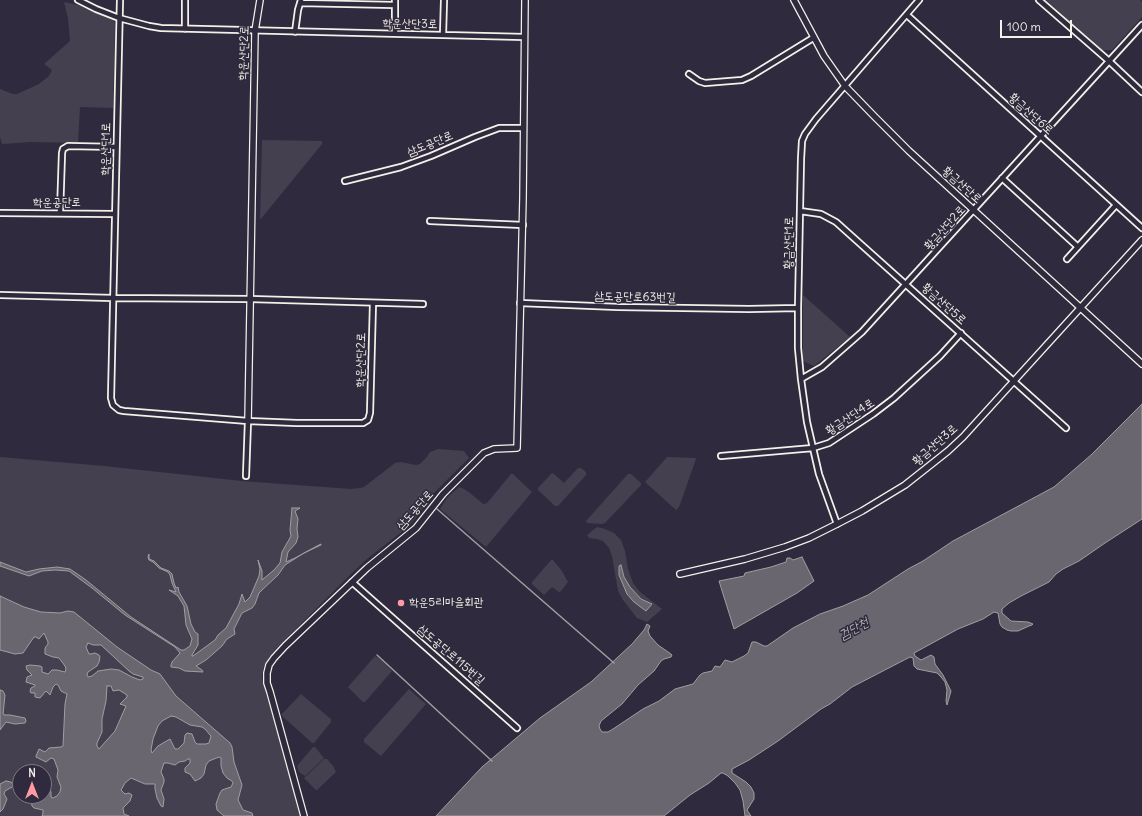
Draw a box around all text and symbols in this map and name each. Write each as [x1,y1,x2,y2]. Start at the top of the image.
scale bar [1002,12,1074,38]
street label: 학운산단3로 [382,16,438,32]
text: 100 m [1007,19,1041,34]
street label: 학운산단2로 [236,25,252,81]
street label: 황금산단6로 [1006,90,1056,138]
street label: 학운산단1로 [98,122,114,176]
street label: 삼도공단로 [405,128,455,160]
street label: 황금산단로 [939,163,985,207]
street label: 학운공단로 [33,196,81,210]
street label: 황금산단2로 [921,203,969,253]
street label: 황금산단1로 [781,216,797,270]
street label: 황금산단5로 [919,280,969,328]
street label: 삼도공단로63번길 [594,289,676,305]
street label: 학운산단2로 [353,332,369,388]
street label: 황금산단4로 [823,396,877,438]
street label: 황금산단3로 [909,421,961,469]
street label: 삼도공단로 [393,487,437,533]
place label: 학운5리마을회관 [409,596,483,610]
marker: 학운5리마을회관 [396,598,406,608]
water label: 검단천 [836,615,872,643]
street label: 삼도공단로115번길 [415,622,487,688]
north arrow [12,764,52,804]
text: N [28,766,36,780]

